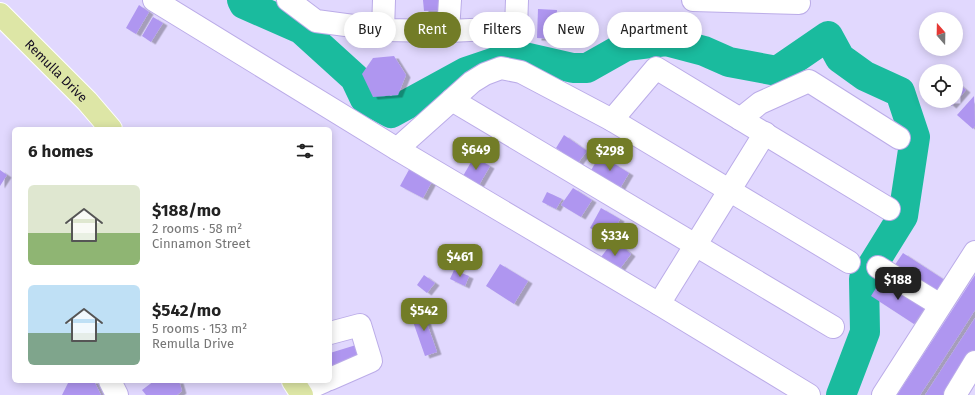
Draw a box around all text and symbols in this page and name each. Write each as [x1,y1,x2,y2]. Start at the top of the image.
chip: Buy [344,12,396,48]
chip: Rent [404,12,461,48]
chip: Filters [469,12,535,48]
chip: New [543,12,599,48]
chip: Apartment [607,12,702,48]
north arrow [919,12,963,56]
map controls [919,12,963,108]
street label: Remulla Drive [22,36,91,105]
button: locate [919,64,963,108]
pin: $649 [452,137,500,171]
pin: $298 [586,138,634,172]
icon: filters [294,140,316,162]
text: 6 homes [28,141,93,162]
text: $649 [462,142,490,157]
text: $298 [596,143,624,158]
text: $188/mo [152,200,221,221]
icon: home [60,201,108,249]
text: 2 rooms · 58 m² [152,221,242,236]
pin: $334 [591,223,639,257]
text: $334 [601,228,629,243]
text: Cinnamon Street [152,236,250,251]
pin: $461 [436,244,484,278]
text: $461 [446,249,474,264]
pin: $188 [874,267,922,301]
text: $188 [884,272,912,287]
pin: $542 [400,298,448,332]
text: $542/mo [152,300,221,321]
icon: home [60,301,108,349]
text: $542 [410,303,438,318]
text: 5 rooms · 153 m² [152,321,247,336]
text: Remulla Drive [152,336,234,351]

